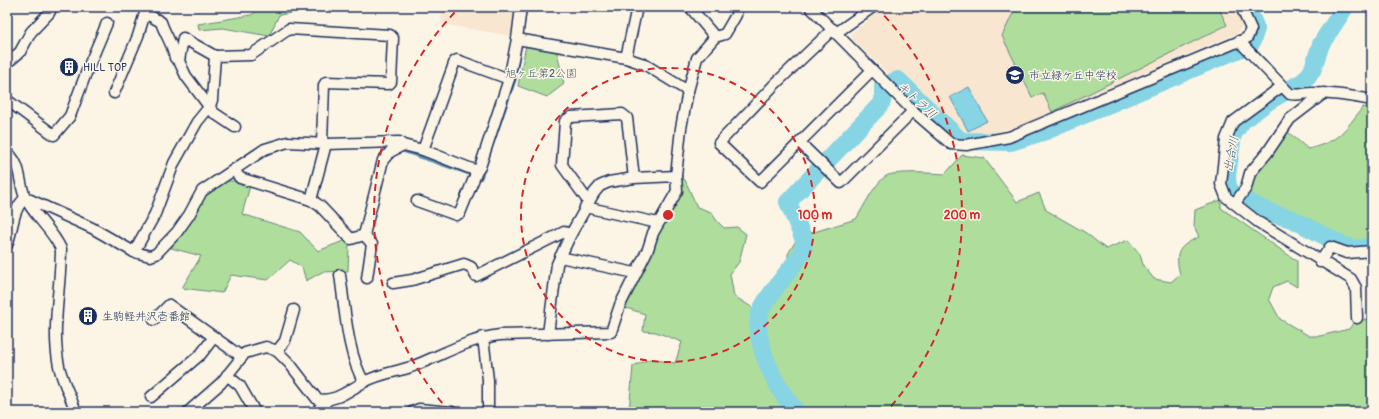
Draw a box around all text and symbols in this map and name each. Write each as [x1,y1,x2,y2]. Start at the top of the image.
building icon: HILL TOP [58,56,80,78]
place label: HILL TOP [83,61,127,74]
school or university icon: 市立緑ケ丘中学校 [1004,64,1026,86]
park label: 旭ヶ丘第2公園 [505,67,577,80]
place label: 市立緑ケ丘中学校 [1029,69,1117,82]
water label: キトラ川 [894,79,940,122]
water label: 出合川 [1221,135,1242,173]
centre of rings [661,208,675,222]
text: 100 m [798,208,833,223]
text: 200 m [944,208,981,223]
building icon: 生駒軽井沢壱番館 [77,305,99,327]
place label: 生駒軽井沢壱番館 [102,310,190,323]

